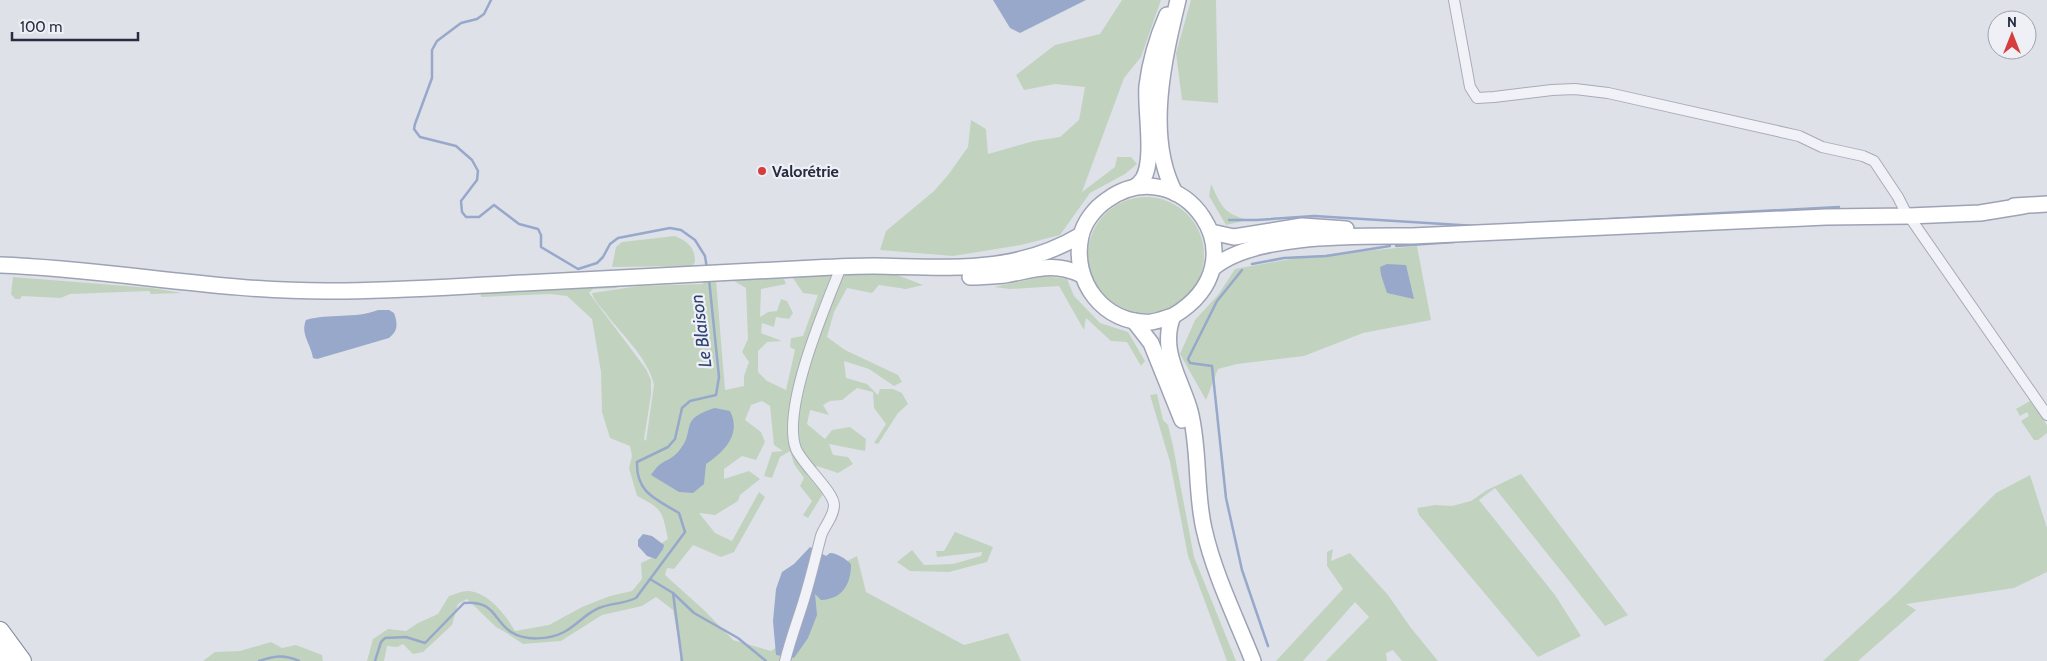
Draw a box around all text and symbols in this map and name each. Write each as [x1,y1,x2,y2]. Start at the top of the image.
scale bar [12,10,139,42]
north arrow [1987,10,2037,60]
text: N [2007,13,2017,31]
text: 100 m [20,18,62,36]
place label: Valorétrie [772,162,839,181]
marker: Valorétrie [756,165,768,177]
water label: Le Blaison [686,293,716,369]

